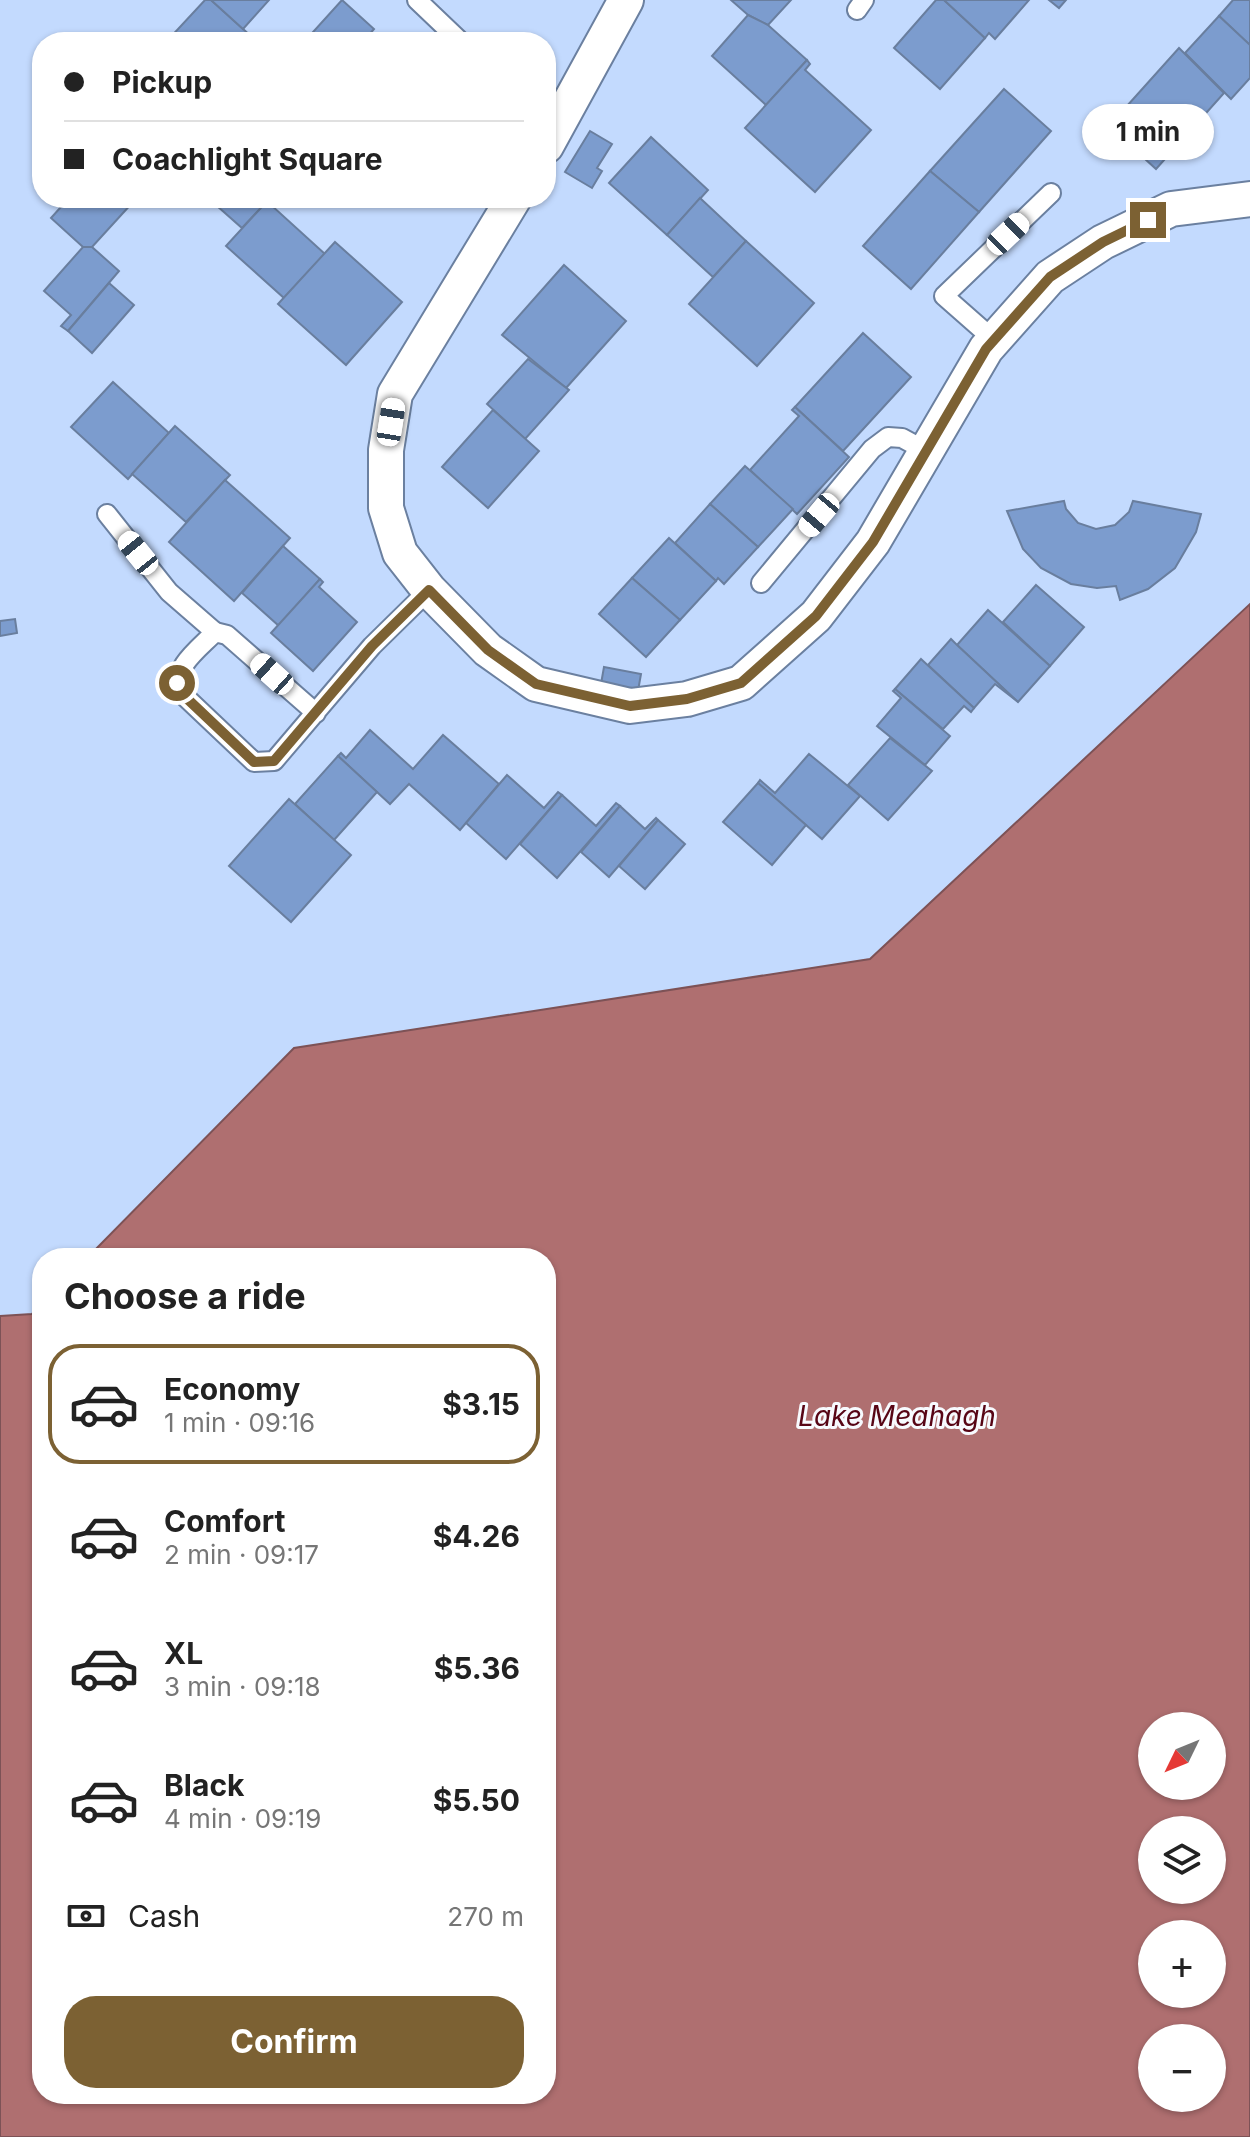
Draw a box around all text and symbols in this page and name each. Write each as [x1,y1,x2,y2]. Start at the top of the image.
text: Pickup [112,64,212,100]
callout: 1 min [1082,104,1214,160]
text: 1 min [1116,116,1180,147]
text: Coachlight Square [112,141,383,177]
route end [1130,202,1166,238]
car [982,209,1034,259]
car [375,396,407,448]
car [794,489,844,541]
car [114,527,162,579]
car [246,649,298,699]
route start [159,665,195,701]
text: Choose a ride [64,1274,306,1318]
icon: car [68,1368,140,1440]
text: Economy [164,1371,300,1407]
text: $3.15 [442,1386,520,1422]
water label: Lake Meahagh [798,1399,996,1433]
text: 1 min · 09:16 [164,1407,315,1438]
icon: car [68,1500,140,1572]
text: Comfort [164,1503,285,1539]
text: $4.26 [433,1518,520,1554]
text: 2 min · 09:17 [164,1539,319,1570]
icon: car [68,1632,140,1704]
text: XL [164,1635,203,1671]
text: $5.36 [434,1650,520,1686]
text: 3 min · 09:18 [164,1671,321,1702]
north arrow [1138,1712,1226,1800]
map controls [1138,1712,1226,2112]
icon: car [68,1764,140,1836]
text: Black [164,1767,244,1803]
text: $5.50 [433,1782,520,1818]
text: 4 min · 09:19 [164,1803,321,1834]
button: layers [1138,1816,1226,1904]
icon: cash [64,1894,108,1938]
text: Cash [128,1898,200,1934]
text: 270 m [447,1901,524,1932]
button: + [1138,1920,1226,2008]
button: Confirm [64,1996,524,2088]
button: − [1138,2024,1226,2112]

